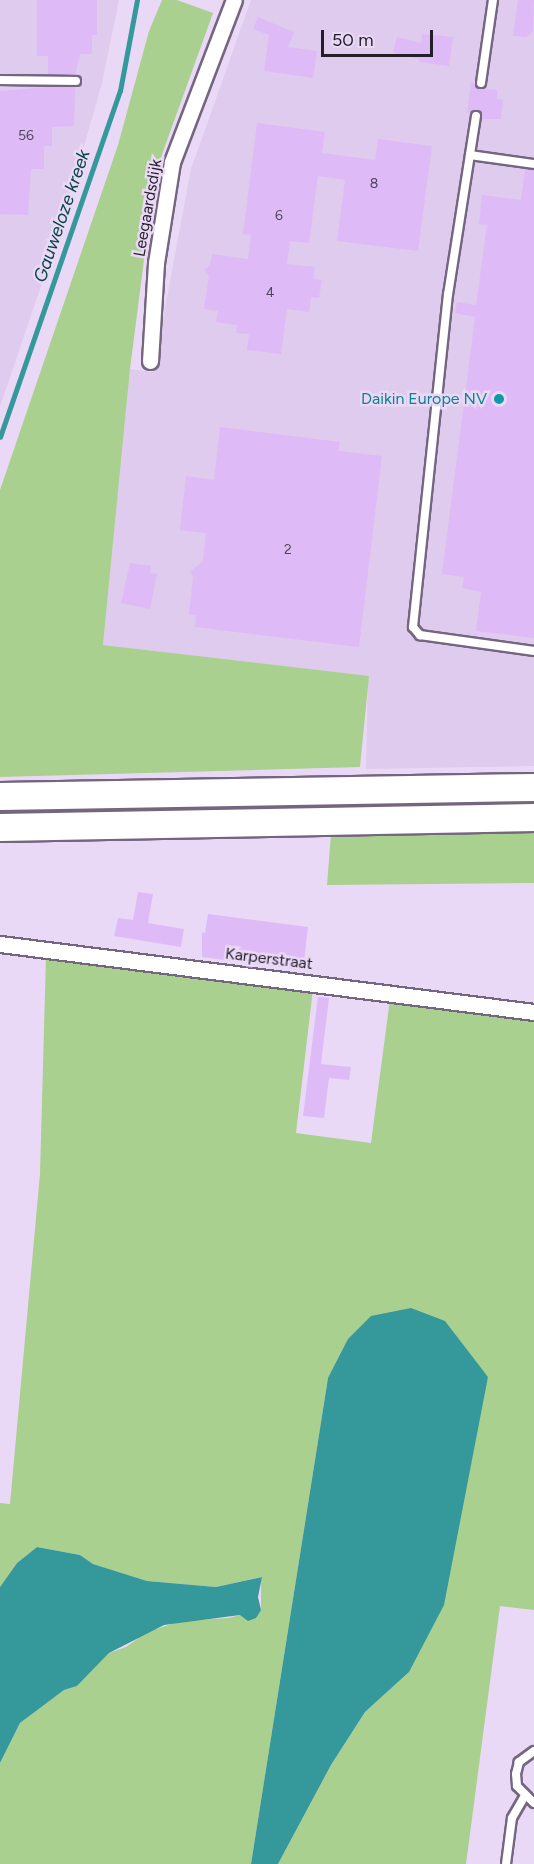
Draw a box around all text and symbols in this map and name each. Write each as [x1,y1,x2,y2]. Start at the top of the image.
scale bar [324,18,436,56]
text: 50 m [332,29,374,51]
house number: 56 [18,128,34,144]
water label: Gauweloze kreek [29,147,95,285]
street label: Leegaardsdijk [130,158,166,258]
house number: 8 [370,176,378,192]
house number: 6 [275,208,283,224]
house number: 4 [266,285,274,301]
place label: Daikin Europe NV [361,389,487,409]
marker: Daikin Europe NV [492,392,506,406]
house number: 2 [284,542,292,558]
street label: Karperstraat [224,944,314,974]

